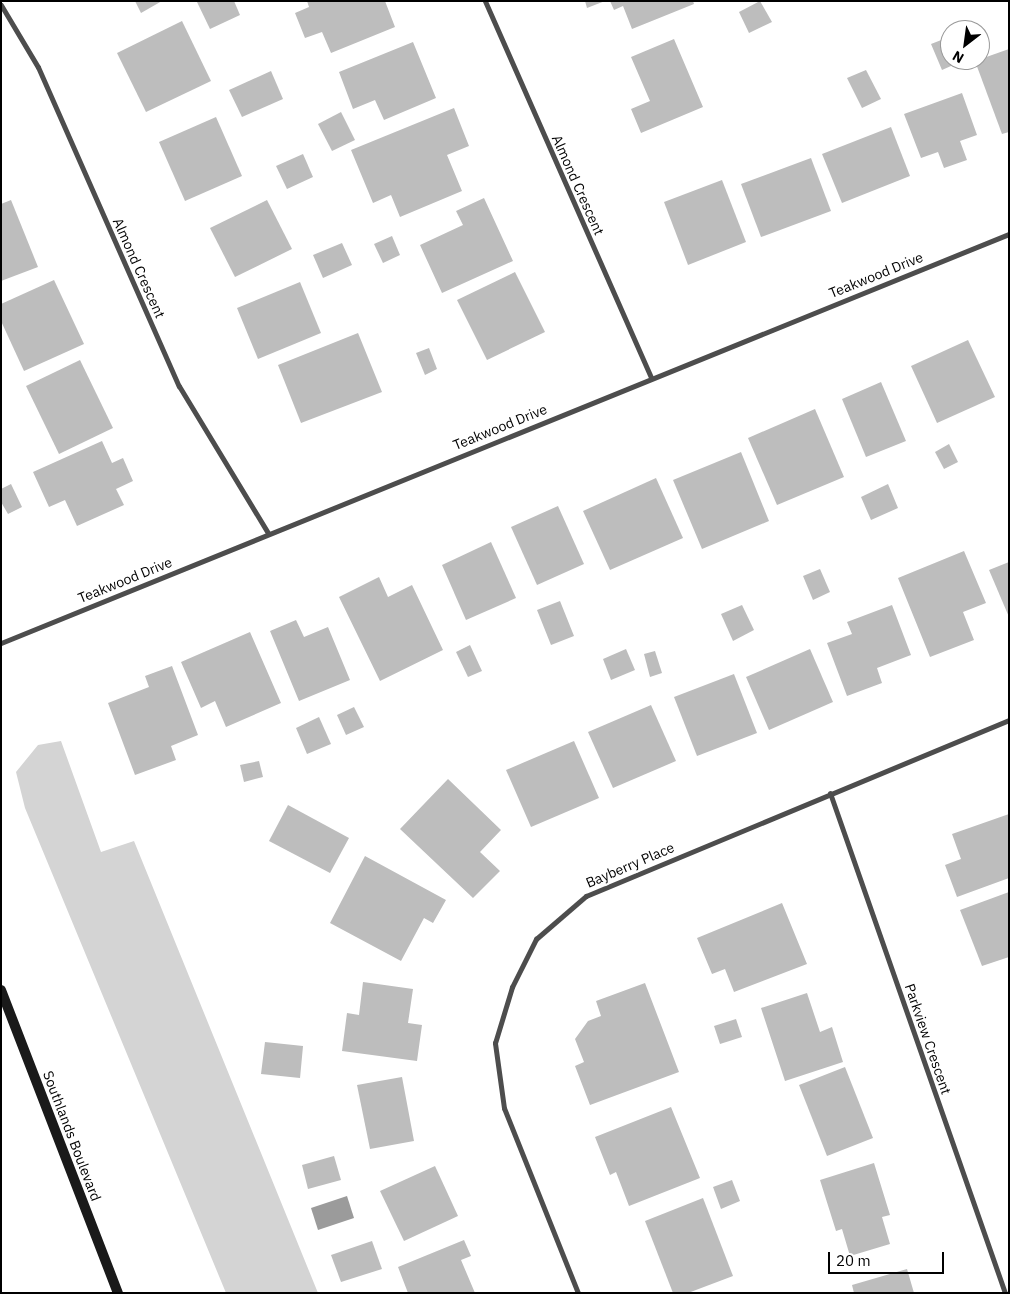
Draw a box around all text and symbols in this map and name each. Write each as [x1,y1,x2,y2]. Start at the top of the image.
north arrow [940,20,990,70]
text: N [949,47,967,67]
street label: Almond Crescent [548,132,608,238]
street label: Almond Crescent [109,215,169,321]
street label: Teakwood Drive [827,248,925,302]
street label: Teakwood Drive [451,400,549,454]
street label: Teakwood Drive [76,553,174,607]
street label: Bayberry Place [583,839,677,891]
street label: Parkview Crescent [901,981,955,1097]
street label: Southlands Boulevard [39,1069,105,1203]
scale bar [830,1242,946,1274]
text: 20 m [836,1251,871,1270]

